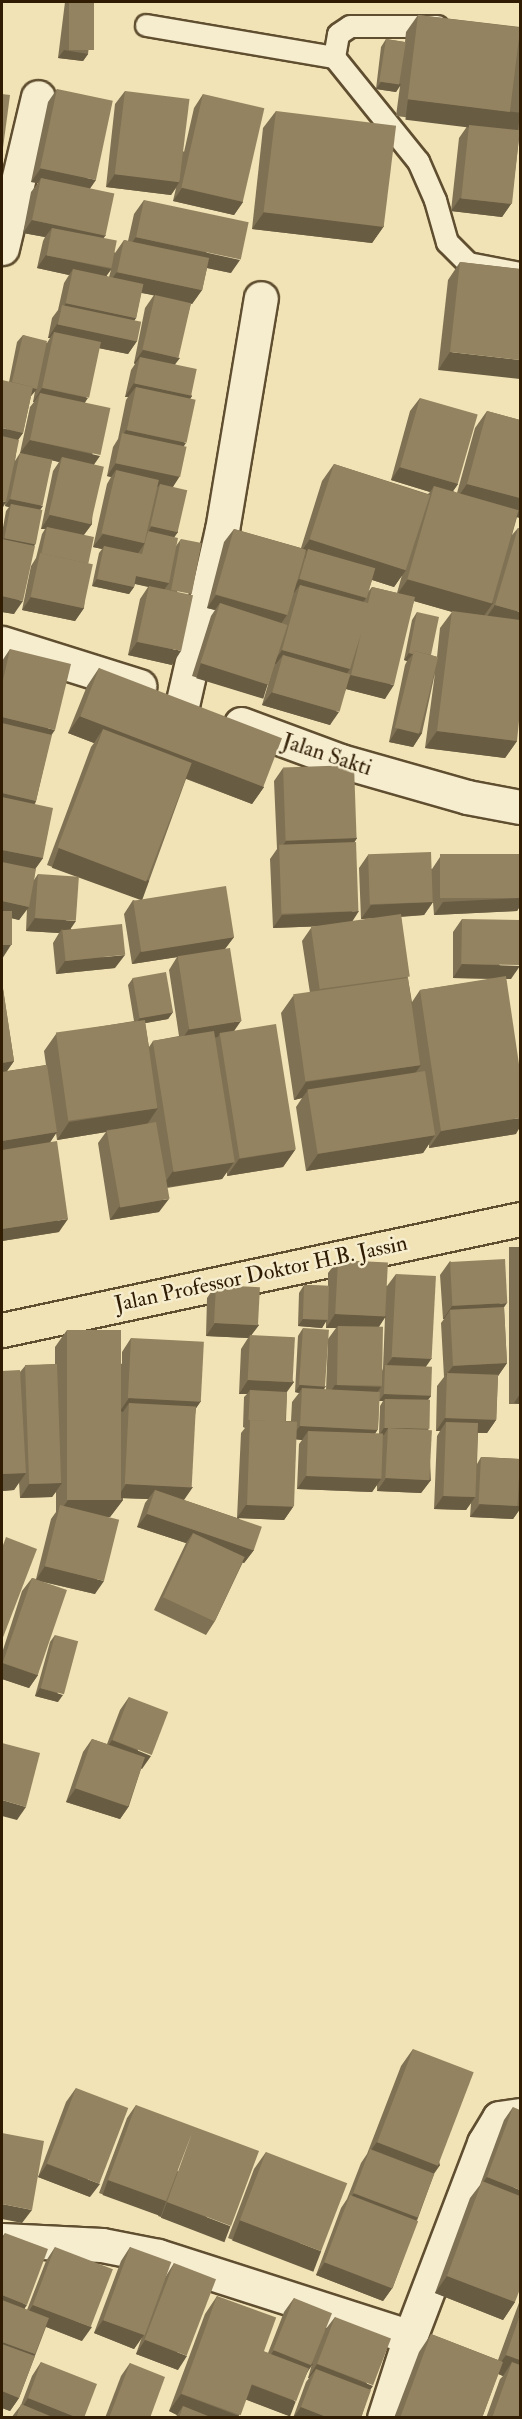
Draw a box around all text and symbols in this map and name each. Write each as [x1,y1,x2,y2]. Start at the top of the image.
street label: Jalan Sakti [279,728,375,782]
street label: Jalan Professor Doktor H.B. Jassin [112,1230,410,1318]

